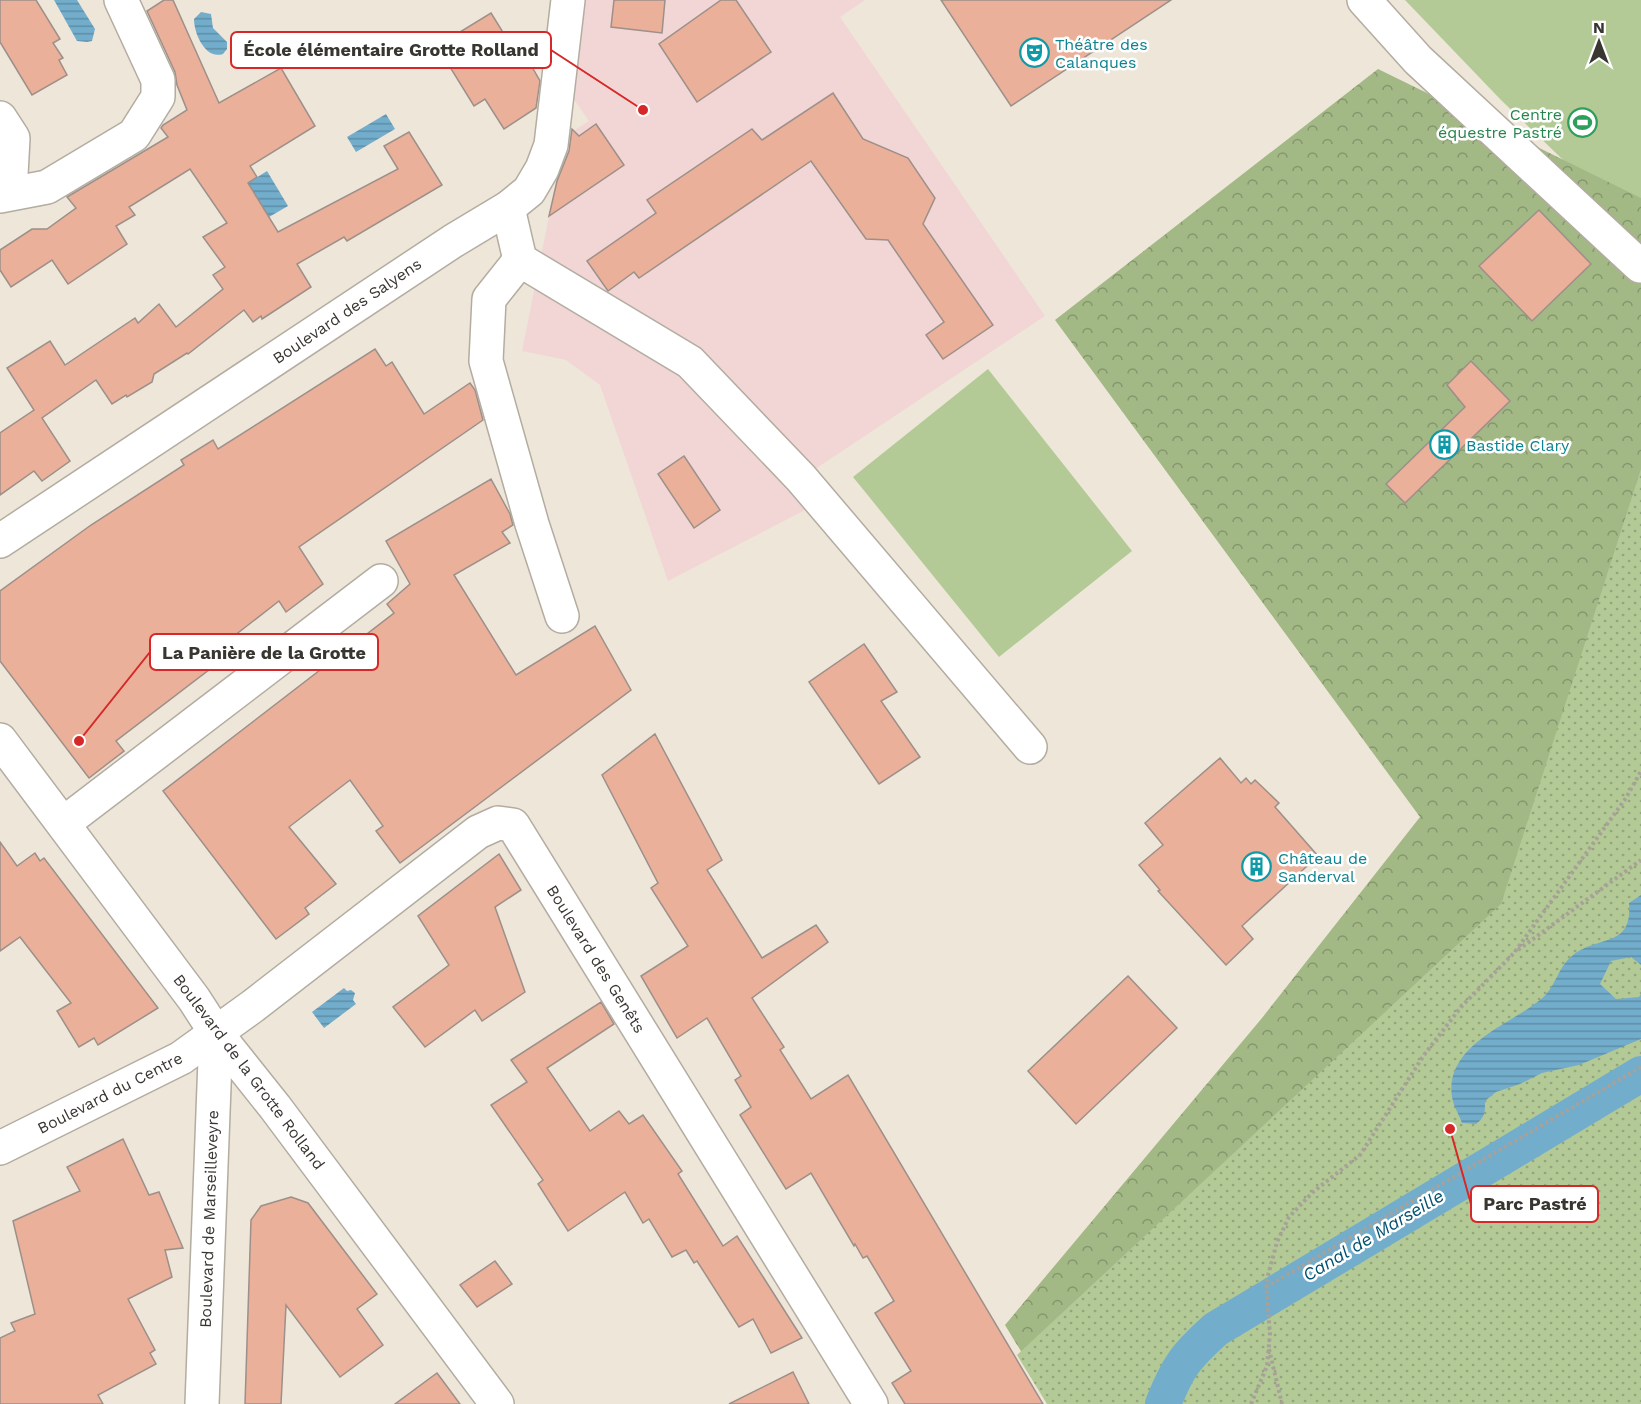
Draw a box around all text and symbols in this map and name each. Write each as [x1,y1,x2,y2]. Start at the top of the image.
north arrow [1569,12,1629,72]
text: N [1593,18,1605,37]
callout: École élémentaire Grotte Rolland [231,32,551,68]
place label: Théâtre des Calanques [1055,35,1148,72]
theatre icon: Théâtre des Calanques [1018,37,1050,69]
text: École élémentaire Grotte Rolland [243,39,539,60]
place label: Centre équestre Pastré [1438,105,1562,142]
sports icon: Centre équestre Pastré [1567,107,1599,139]
street label: Boulevard des Salyens [269,254,425,368]
building icon: Bastide Clary [1429,429,1461,461]
place label: Bastide Clary [1466,436,1570,455]
callout: La Panière de la Grotte [150,634,378,670]
text: La Panière de la Grotte [162,642,366,663]
place label: Château de Sanderval [1278,849,1367,886]
building icon: Château de Sanderval [1241,851,1273,883]
street label: Boulevard des Genêts [543,882,649,1036]
street label: Boulevard de la Grotte Rolland [169,971,329,1173]
street label: Boulevard du Centre [34,1048,186,1138]
street label: Boulevard de Marseilleveyre [196,1110,222,1328]
water label: Canal de Marseille [1299,1185,1447,1285]
callout: Parc Pastré [1471,1186,1598,1222]
text: Parc Pastré [1483,1193,1587,1214]

